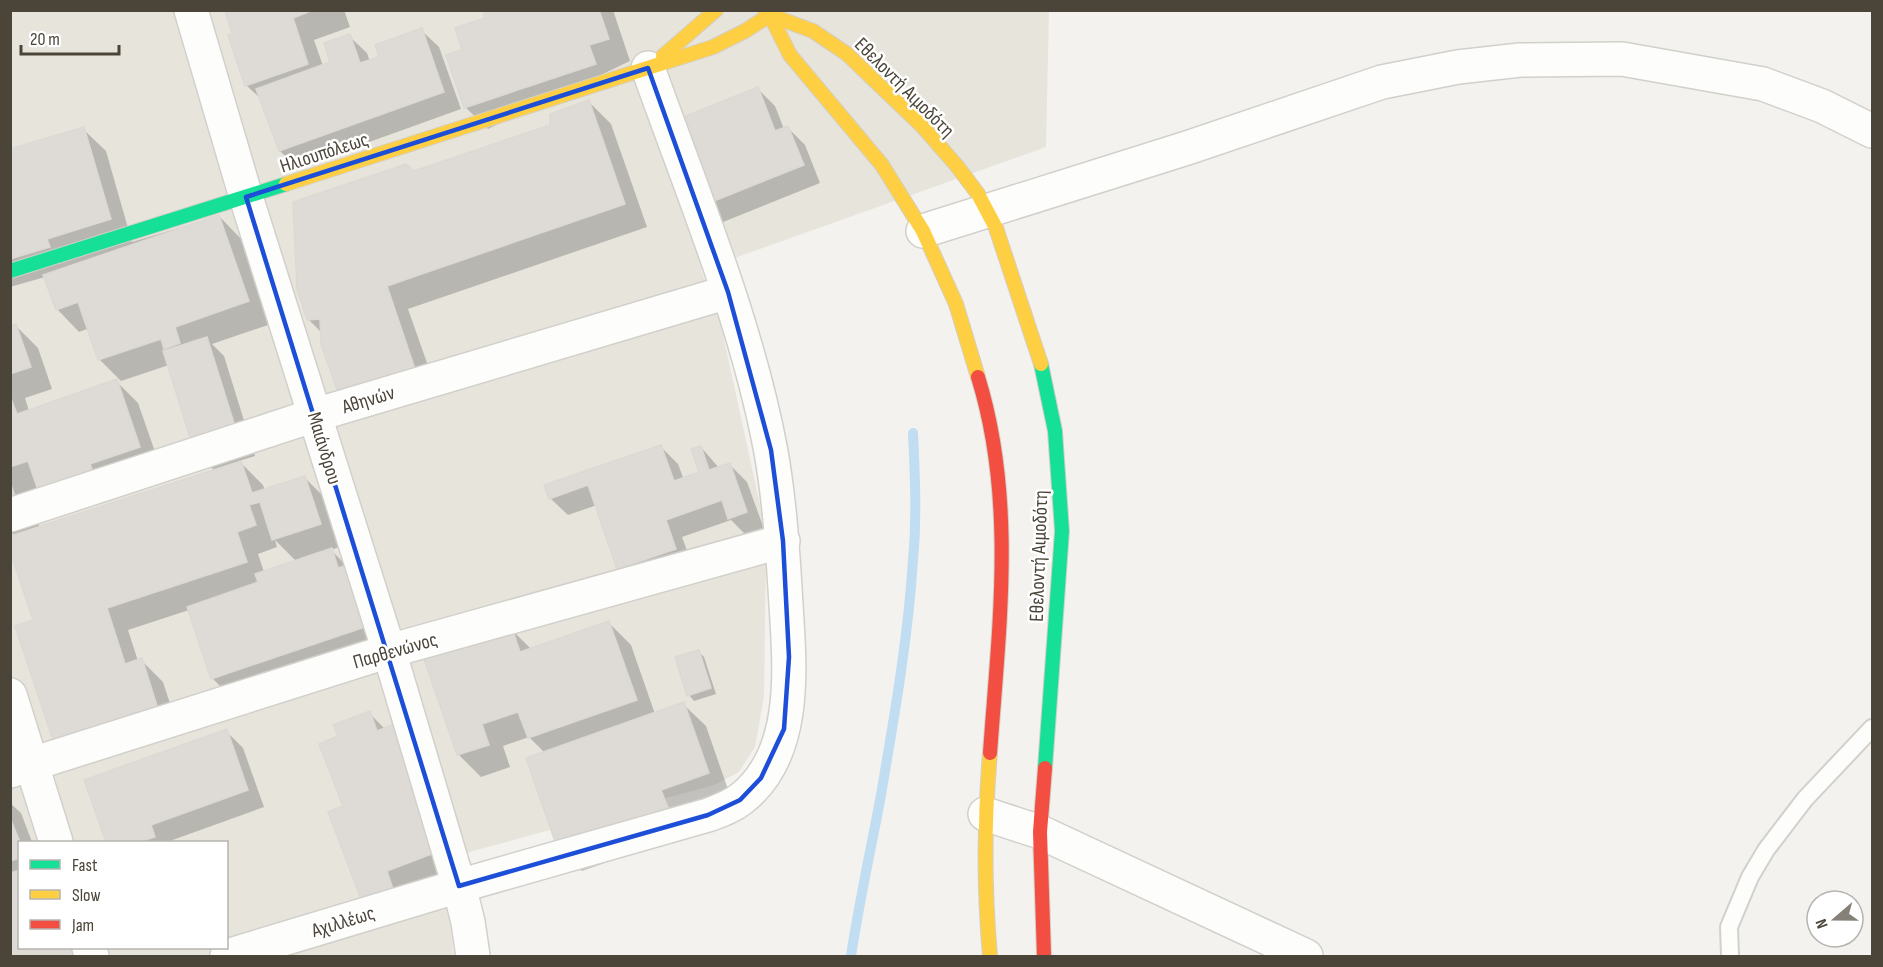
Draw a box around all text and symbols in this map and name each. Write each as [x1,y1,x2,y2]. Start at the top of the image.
scale bar [21,18,118,56]
text: 20 m [30,29,60,50]
street label: Εθελοντή Αιμοδότη [849,33,959,143]
street label: Ηλιουπόλεως [277,127,372,179]
street label: Αθηνών [338,381,398,420]
street label: Μαιάνδρου [302,409,346,487]
street label: Εθελοντή Αιμοδότη [1025,490,1053,622]
street label: Παρθενώνος [350,627,440,674]
legend [18,841,228,949]
text: Fast [72,855,98,876]
text: Slow [72,885,101,906]
north arrow [1805,889,1865,949]
street label: Αχιλλέως [308,901,378,943]
text: Jam [71,915,94,936]
text: N [1812,916,1833,931]

